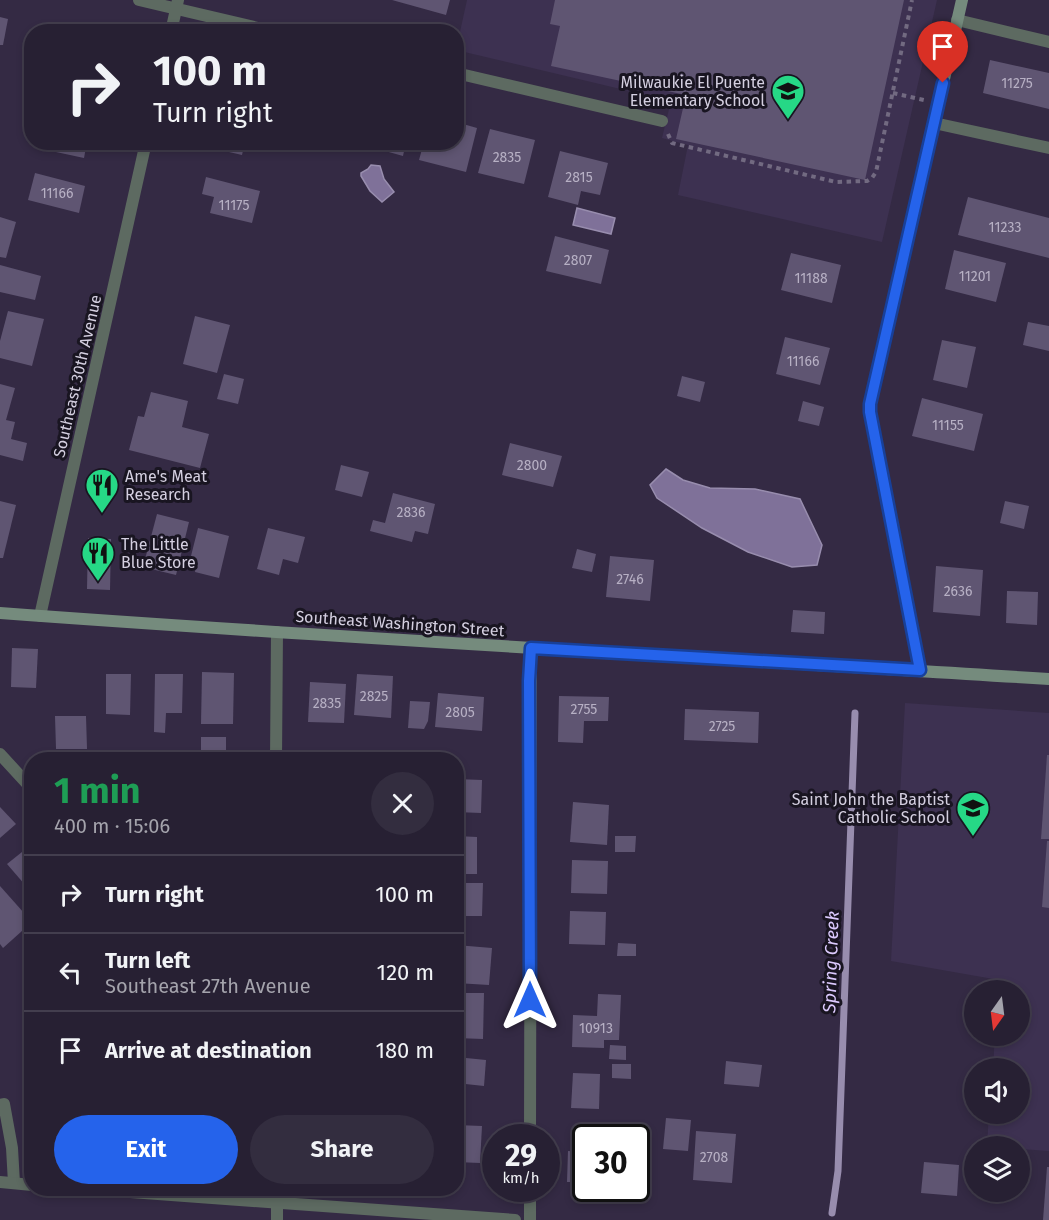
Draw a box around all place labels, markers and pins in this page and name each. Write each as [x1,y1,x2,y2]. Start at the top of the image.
pin [917,21,968,83]
place label: Milwaukie El Puente Elementary School [620,73,765,110]
school or university icon: Milwaukie El Puente Elementary School [770,73,806,120]
restaurant icon: Ame's Meat Research [84,467,120,514]
place label: Ame's Meat Research [125,467,207,504]
restaurant icon: The Little Blue Store [80,535,116,582]
place label: The Little Blue Store [121,535,196,572]
place label: Saint John the Baptist Catholic School [792,790,950,827]
school or university icon: Saint John the Baptist Catholic School [955,790,991,837]

